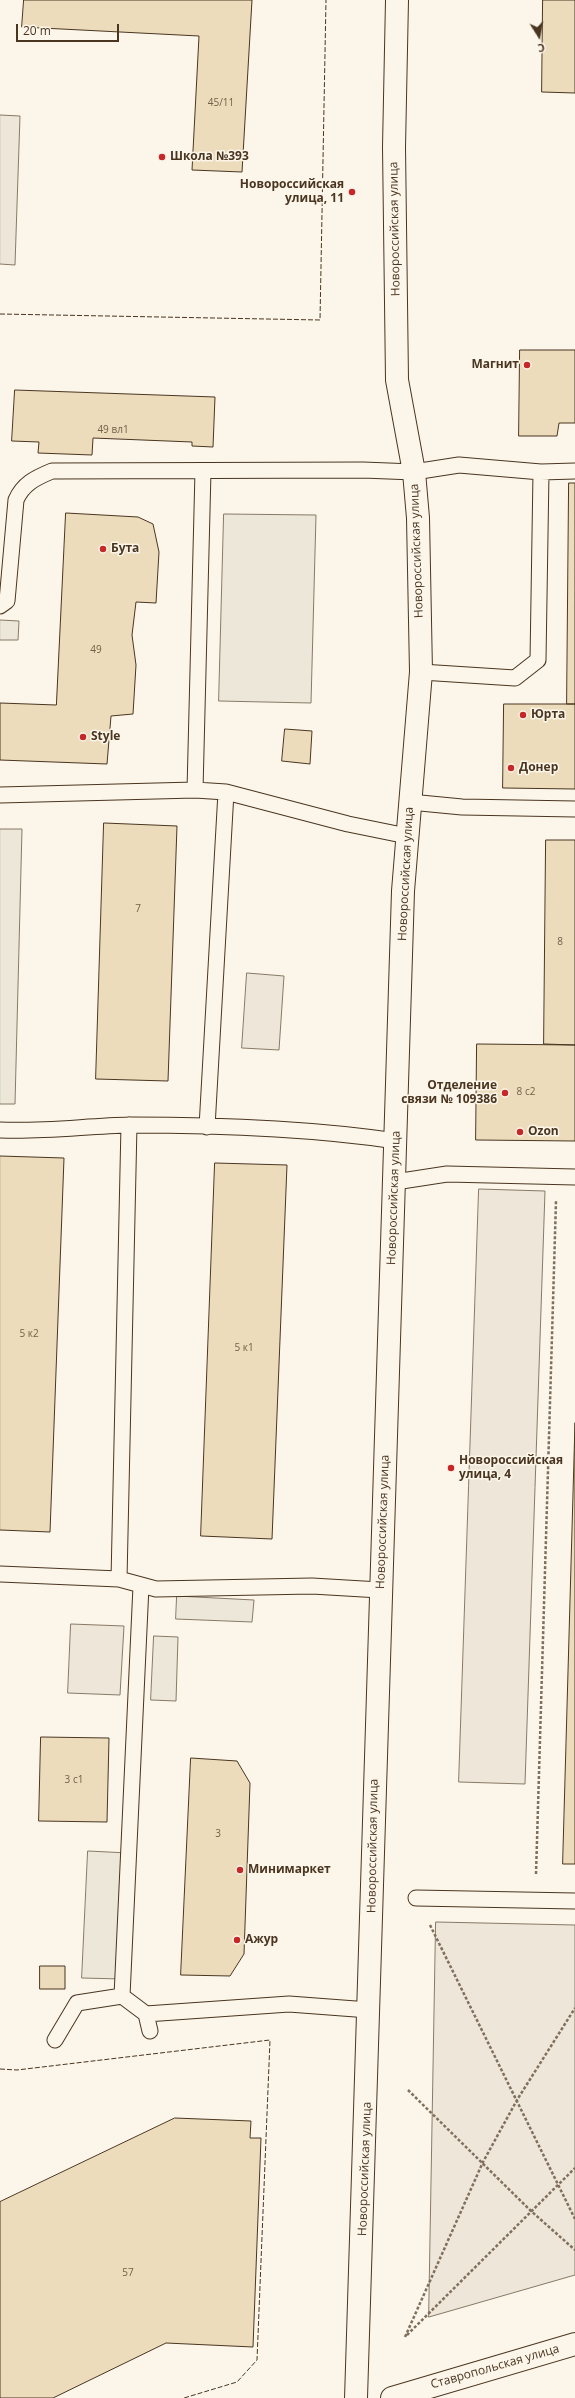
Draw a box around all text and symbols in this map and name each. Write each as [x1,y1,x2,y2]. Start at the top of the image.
scale bar [18,16,121,42]
north arrow [519,16,559,56]
text: 20 m [23,22,51,39]
text: С [537,40,546,56]
house number: 45/11 [208,97,234,109]
place label: Школа №393 [170,150,249,164]
marker: Школа №393 [157,152,167,162]
street label: Новороссийская улица [387,162,403,296]
place label: Новороссийская улица, 11 [240,178,344,206]
marker: Новороссийская улица, 11 [347,187,357,197]
place label: Магнит [471,358,519,372]
marker: Магнит [522,360,532,370]
house number: 49 вл1 [97,424,129,436]
street label: Новороссийская улица [407,484,427,618]
place label: Бута [111,542,139,556]
marker: Бута [98,544,108,554]
house number: 49 [90,644,102,656]
place label: Юрта [531,708,565,722]
marker: Юрта [518,710,528,720]
place label: Style [91,730,120,744]
marker: Style [78,732,88,742]
place label: Донер [519,761,558,775]
marker: Донер [506,763,516,773]
street label: Новороссийская улица [395,806,417,942]
house number: 7 [135,903,141,915]
house number: 8 [557,936,563,948]
place label: Отделение связи № 109386 [401,1079,497,1107]
house number: 8 с2 [517,1086,535,1098]
marker: Отделение связи № 109386 [500,1088,510,1098]
place label: Ozon [528,1125,559,1139]
marker: Ozon [515,1127,525,1137]
street label: Новороссийская улица [384,1131,404,1265]
house number: 5 к2 [19,1328,39,1340]
house number: 5 к1 [234,1342,254,1354]
place label: Новороссийская улица, 4 [459,1454,563,1482]
street label: Новороссийская улица [373,1455,393,1589]
marker: Новороссийская улица, 4 [446,1463,456,1473]
house number: 3 с1 [65,1774,83,1786]
street label: Новороссийская улица [365,1779,381,1913]
house number: 3 [215,1828,221,1840]
place label: Минимаркет [248,1863,331,1877]
marker: Минимаркет [235,1865,245,1875]
place label: Ажур [245,1933,278,1947]
marker: Ажур [232,1935,242,1945]
street label: Новороссийская улица [355,2102,375,2236]
house number: 57 [122,2267,134,2279]
street label: Ставропольская улица [429,2342,561,2392]

